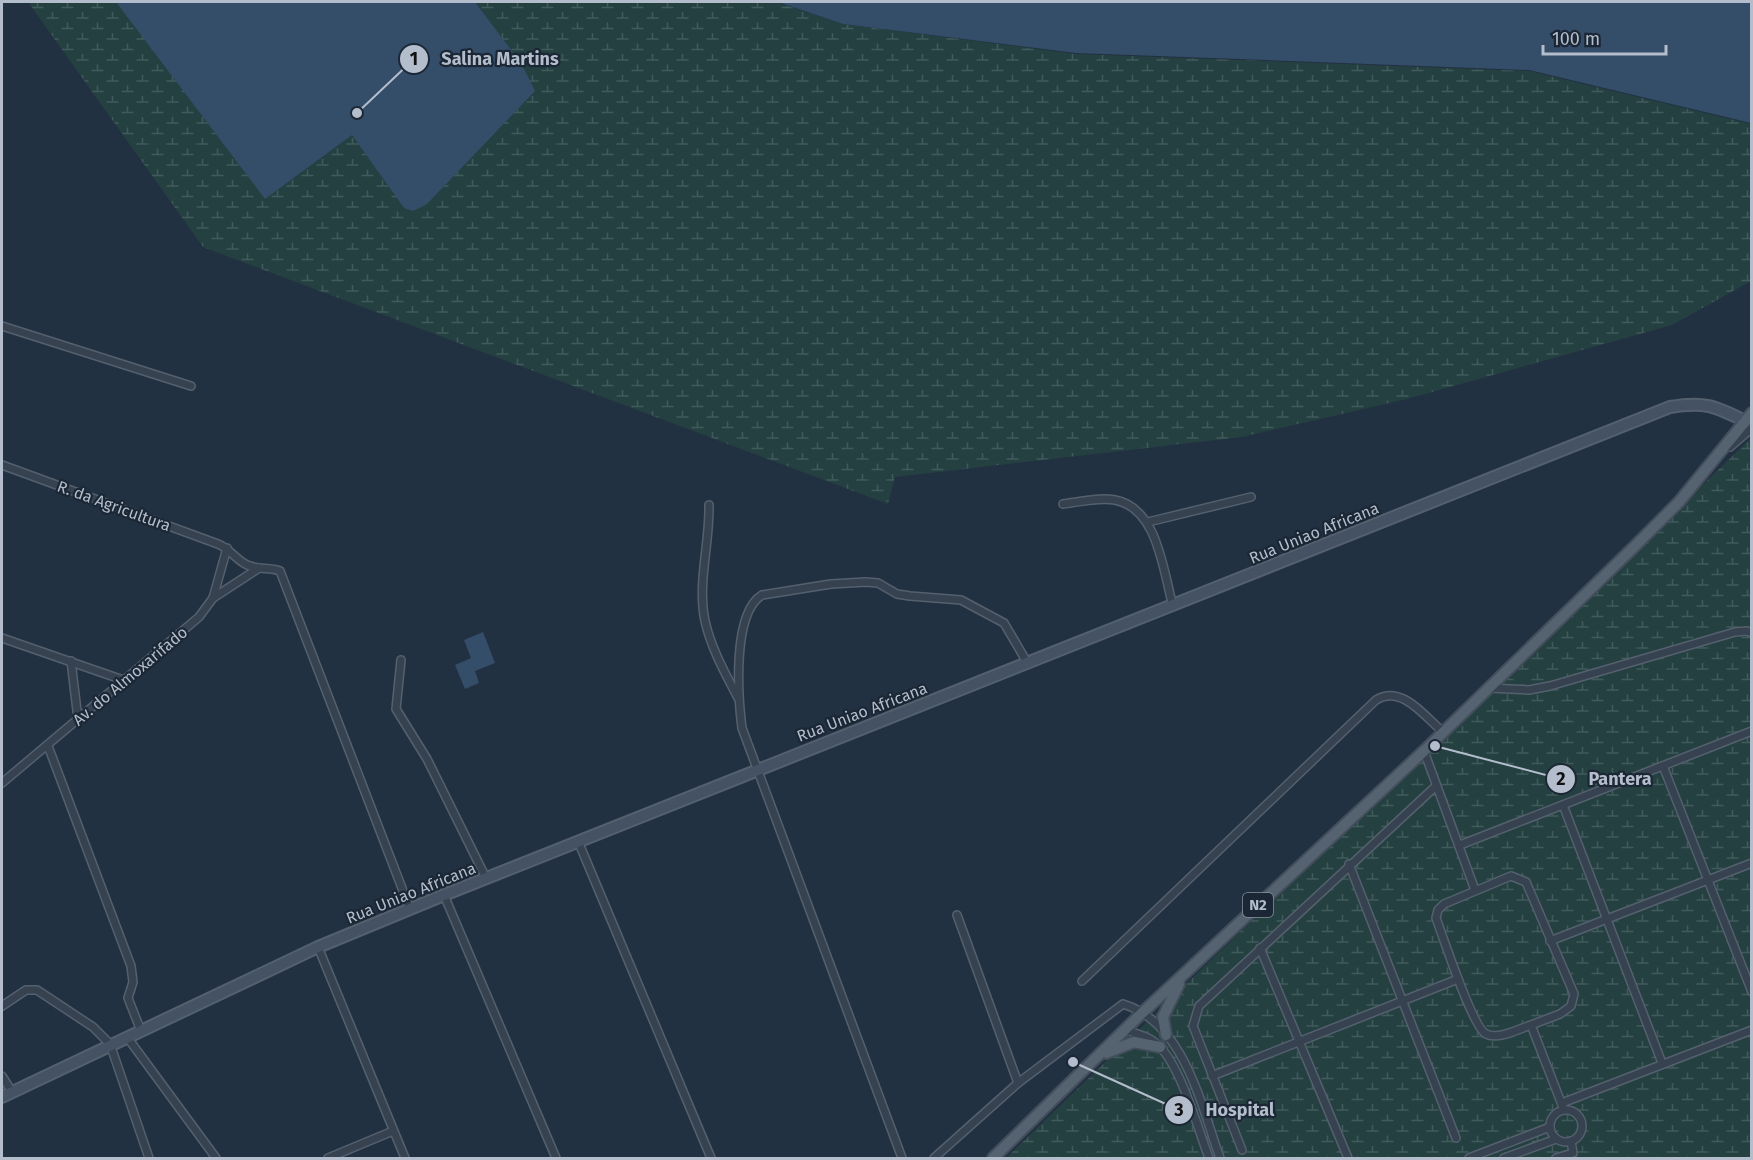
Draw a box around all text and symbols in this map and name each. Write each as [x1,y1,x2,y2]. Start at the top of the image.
scale bar [1543,18,1666,56]
text: 100 m [1552,28,1600,50]
callout: Salina Martins [399,41,570,77]
text: 1 [410,48,418,70]
text: Salina Martins [441,48,559,70]
street label: R. da Agricultura [55,477,173,535]
street label: Rua Uniao Africana [1246,498,1382,568]
street label: Av. do Almoxarifado [69,622,191,730]
street label: Rua Uniao Africana [794,678,930,746]
callout: Pantera [1546,761,1663,797]
text: 2 [1556,768,1566,790]
text: Pantera [1588,768,1652,790]
street label: Rua Uniao Africana [343,858,479,928]
road number: N2 [1243,893,1273,917]
callout: Hospital [1164,1092,1286,1128]
text: 3 [1173,1099,1184,1121]
text: Hospital [1206,1099,1275,1121]

